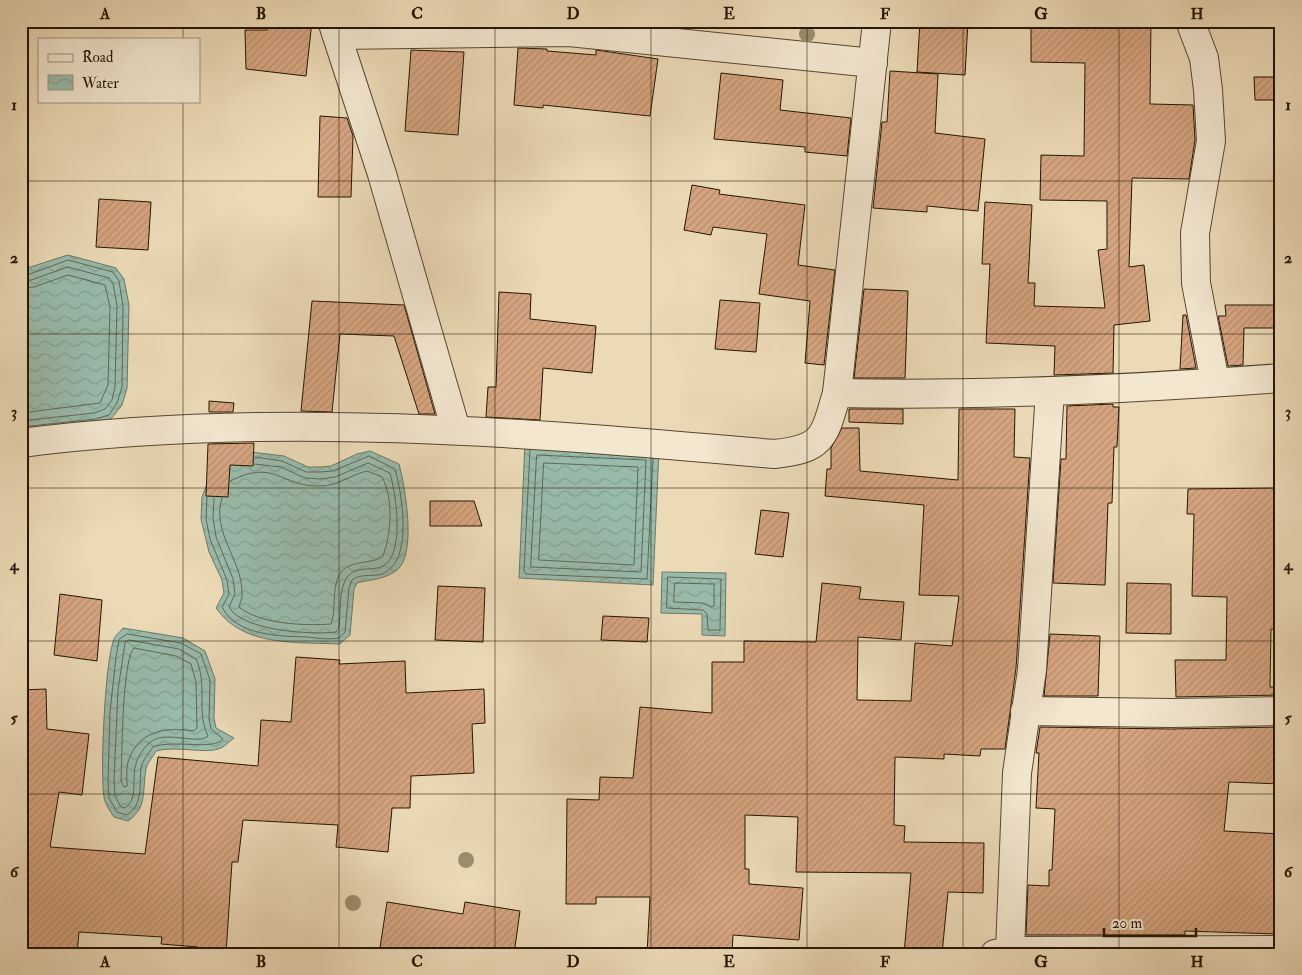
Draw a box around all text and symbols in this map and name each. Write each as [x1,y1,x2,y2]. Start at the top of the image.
text: A [99,4,111,24]
text: B [256,4,266,24]
text: C [411,4,423,24]
text: D [566,4,580,24]
text: E [723,4,735,24]
text: F [880,4,890,24]
text: G [1034,4,1048,24]
text: H [1190,4,1204,24]
legend [38,38,200,102]
text: Road [82,48,114,67]
text: Water [81,74,119,93]
text: 1 [11,95,17,115]
text: 1 [1285,95,1291,115]
text: 2 [10,248,18,268]
text: 2 [1284,248,1292,268]
text: 3 [11,402,17,422]
text: 3 [1285,402,1291,422]
text: 4 [9,555,20,575]
text: 4 [1283,555,1294,575]
text: 5 [10,708,18,728]
text: 5 [1284,708,1292,728]
text: 6 [10,862,20,882]
text: 6 [1284,862,1294,882]
scale bar [1104,905,1197,937]
text: 20 m [1112,914,1142,933]
text: A [99,952,111,972]
text: B [256,952,266,972]
text: C [411,952,423,972]
text: D [566,952,580,972]
text: E [723,952,735,972]
text: F [880,952,890,972]
text: G [1034,952,1048,972]
text: H [1190,952,1204,972]

